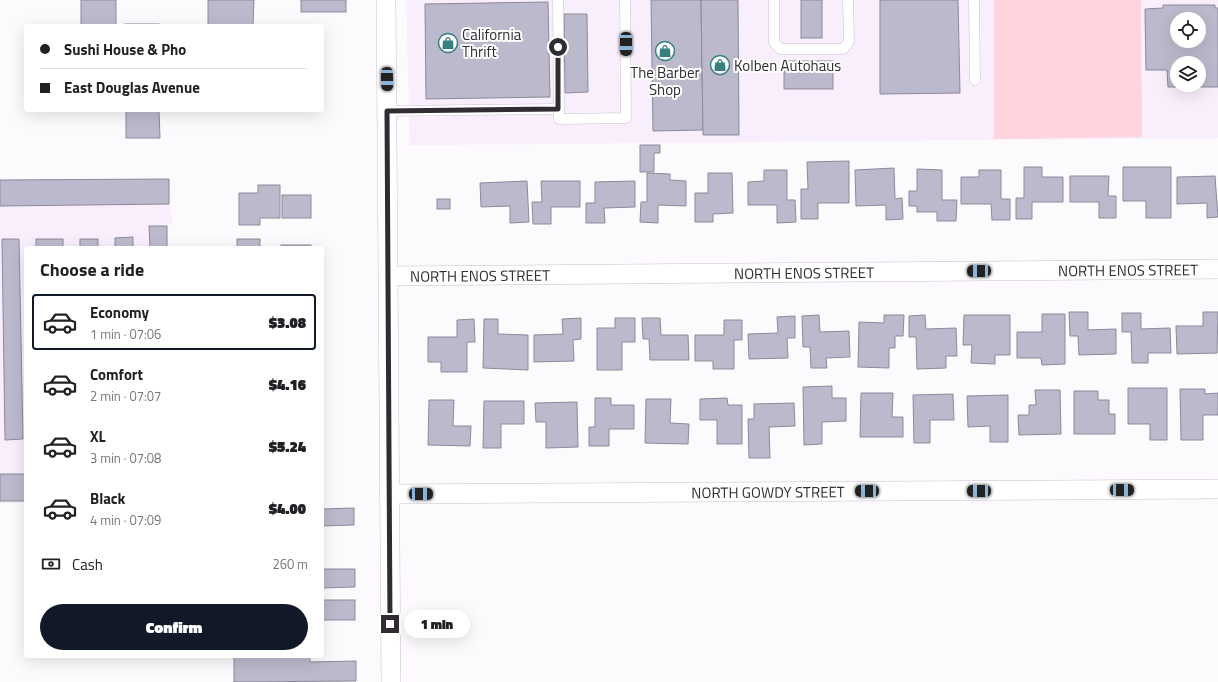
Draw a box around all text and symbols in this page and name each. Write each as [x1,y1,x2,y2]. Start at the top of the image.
map controls [1170,12,1206,92]
button: locate [1170,12,1206,48]
place label: California Thrift [462,23,522,63]
shop icon: California Thrift [437,32,459,54]
car [620,32,632,56]
text: Sushi House & Pho [64,38,186,61]
route start [549,38,567,56]
shop icon: The Barber Shop [654,40,676,62]
shop icon: Kolben Autohaus [709,54,731,76]
place label: Kolben Autohaus [734,54,841,77]
button: layers [1170,56,1206,92]
place label: The Barber Shop [630,61,700,101]
car [381,67,393,91]
text: East Douglas Avenue [64,76,200,99]
text: Choose a ride [40,256,144,283]
street label: NORTH ENOS STREET [1058,258,1198,282]
street label: NORTH ENOS STREET [734,260,874,285]
street label: NORTH ENOS STREET [410,263,550,287]
car [967,265,991,277]
text: Economy [90,301,149,324]
icon: car [42,304,78,340]
text: $3.08 [269,311,306,334]
text: 1 min · 07:06 [90,324,161,344]
text: Comfort [90,363,143,386]
icon: car [42,366,78,402]
text: $4.16 [269,373,306,396]
text: 2 min · 07:07 [90,386,161,406]
text: XL [90,425,106,448]
icon: car [42,428,78,464]
text: $5.24 [269,435,306,458]
text: 3 min · 07:08 [90,448,161,468]
street label: NORTH GOWDY STREET [691,480,845,504]
car [1110,484,1134,496]
car [855,485,879,497]
car [967,485,991,497]
text: Black [90,487,125,510]
car [409,488,433,500]
icon: car [42,490,78,526]
text: $4.00 [269,497,306,520]
text: 4 min · 07:09 [90,510,161,530]
icon: cash [40,553,62,575]
text: Cash [72,553,103,576]
text: 260 m [272,554,308,574]
button: Confirm [40,604,308,650]
callout: 1 min [404,610,470,638]
text: 1 min [421,614,453,634]
route end [381,615,399,633]

